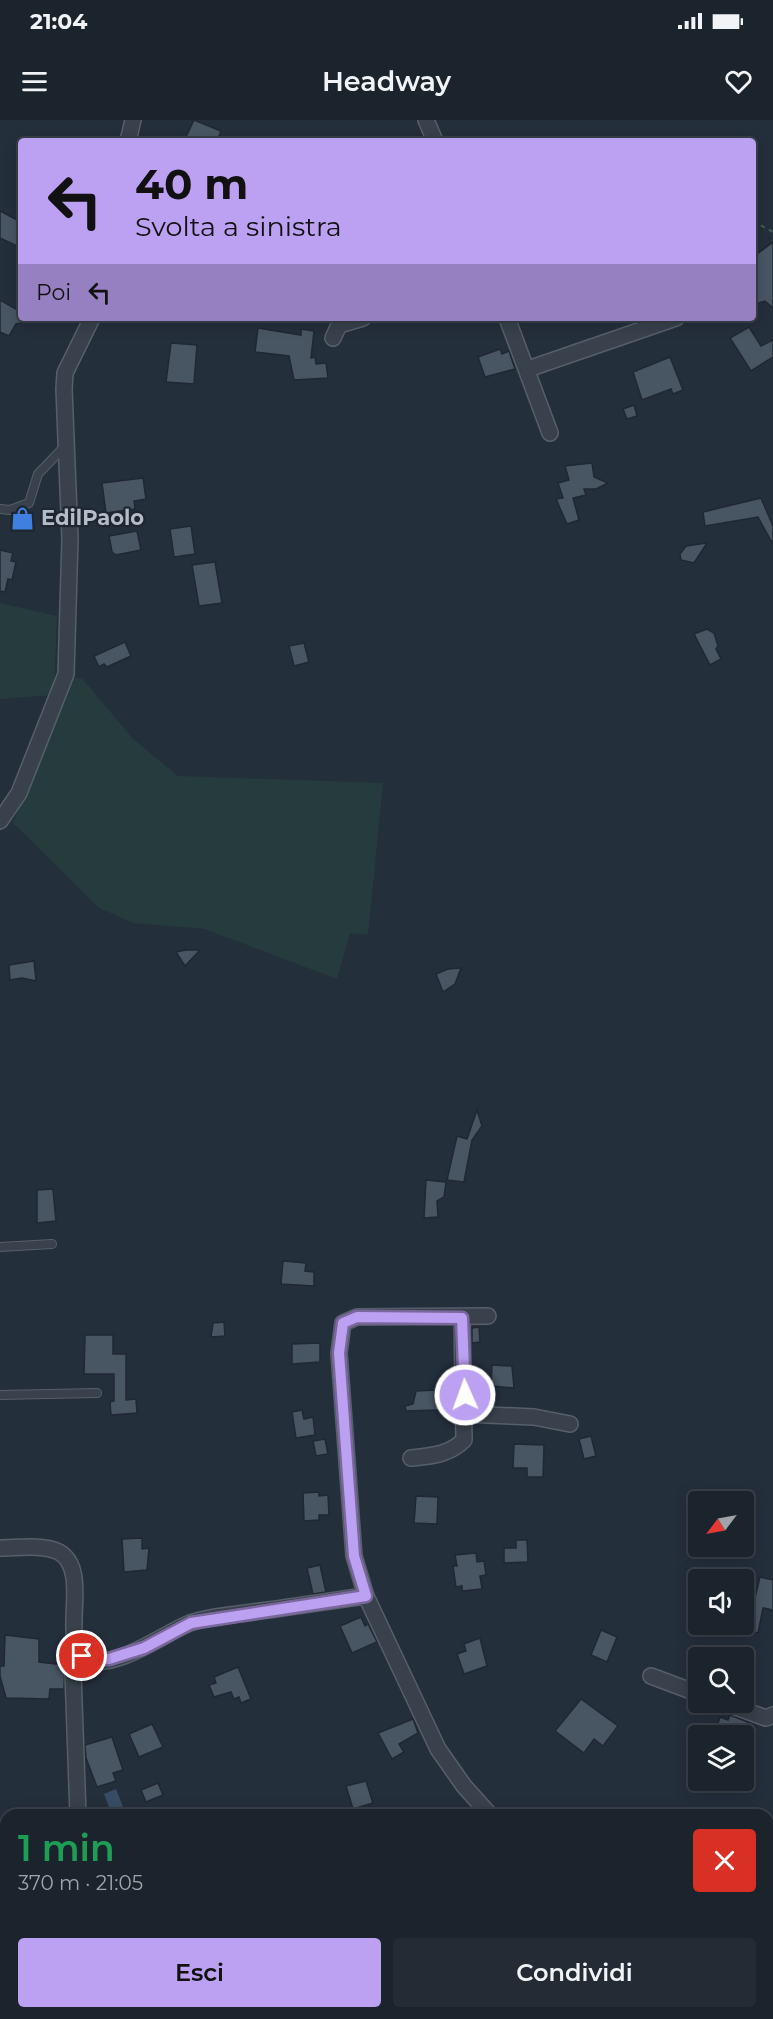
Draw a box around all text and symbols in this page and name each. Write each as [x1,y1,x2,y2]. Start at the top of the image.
text: 21:04 [30,8,87,35]
icon: menu [18,65,51,98]
text: Headway [322,65,451,98]
icon: heart [722,65,755,98]
text: 40 m [135,158,248,210]
icon: left [36,162,114,240]
text: Svolta a sinistra [135,210,342,243]
icon: left [83,276,116,309]
text: Poi [36,279,71,306]
shop icon: EdilPaolo [10,505,36,531]
place label: EdilPaolo [41,505,144,530]
position arrow [433,1363,497,1427]
north arrow [688,1491,754,1557]
map controls [688,1491,754,1791]
button: sound [688,1569,754,1635]
pin [56,1630,107,1681]
icon: arrive [65,1639,98,1672]
button: search [688,1647,754,1713]
button: layers [688,1725,754,1791]
text: 1 min [18,1826,115,1870]
button: close [693,1829,756,1892]
text: 370 m · 21:05 [18,1871,143,1895]
button: Esci [18,1938,381,2007]
button: Condividi [393,1938,756,2007]

